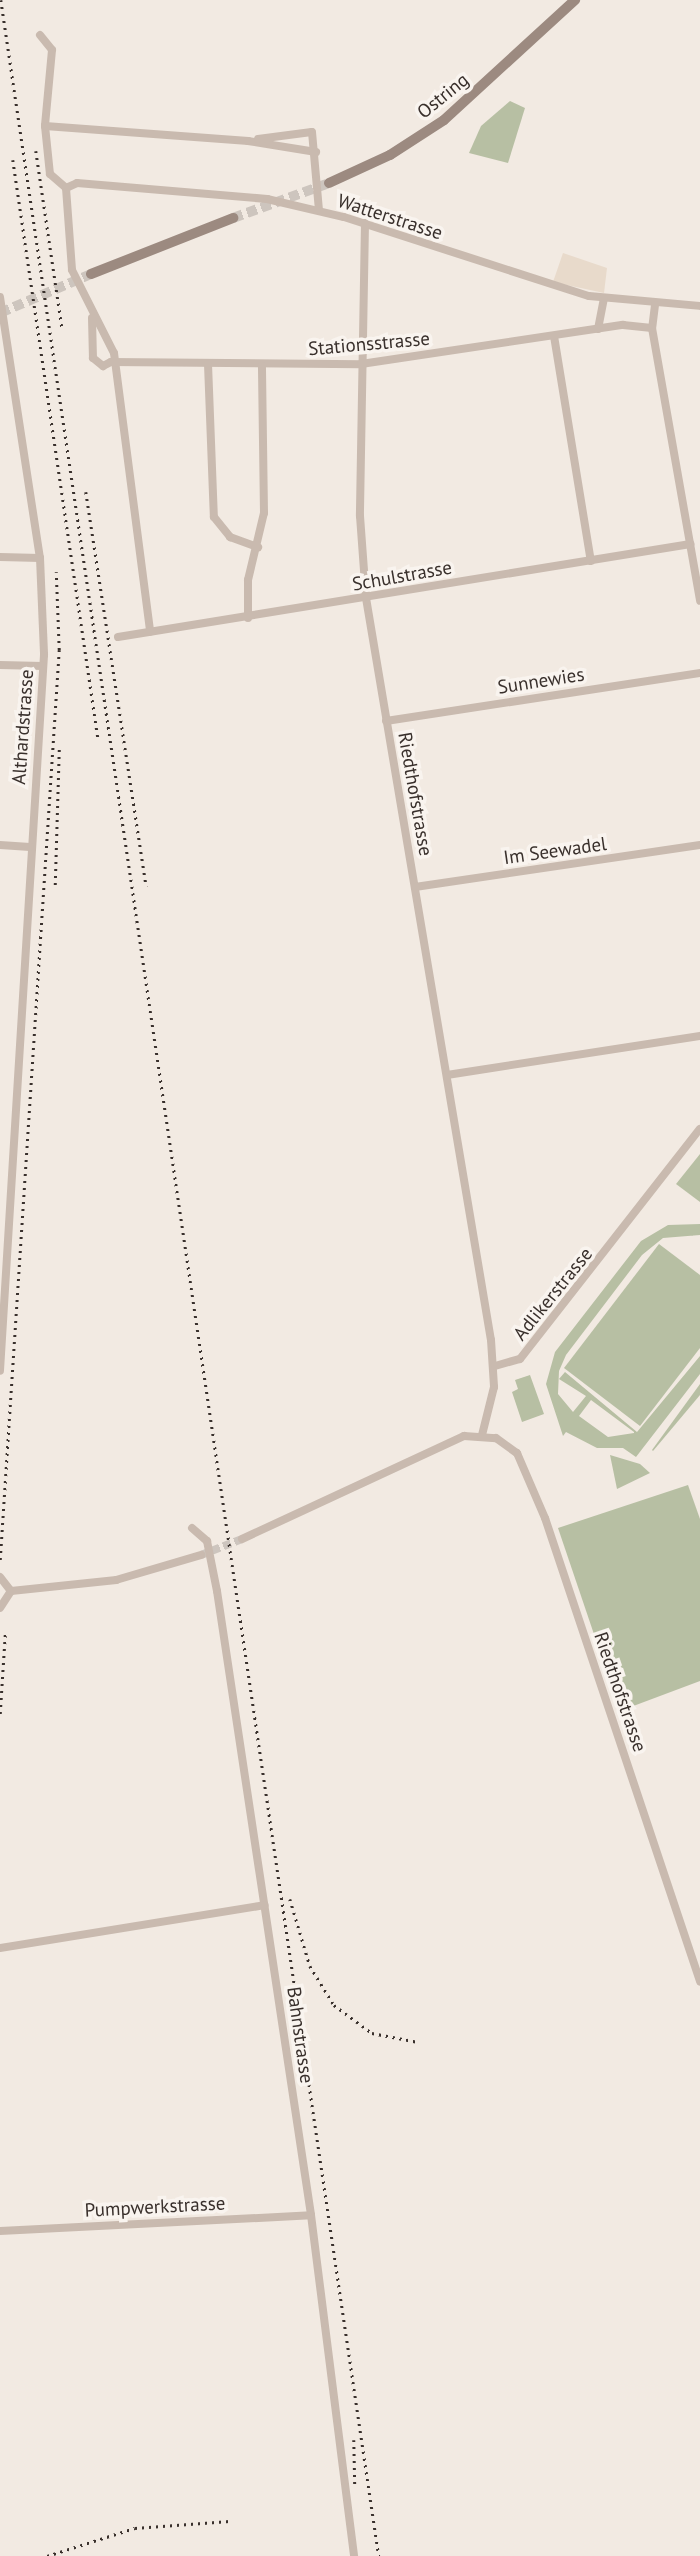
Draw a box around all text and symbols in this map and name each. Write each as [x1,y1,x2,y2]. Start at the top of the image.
street label: Ostring [413,68,473,124]
street label: Watterstrasse [335,189,445,245]
street label: Stationsstrasse [307,327,431,361]
street label: Schulstrasse [350,556,454,596]
street label: Sunnewies [496,663,586,699]
street label: Althardstrasse [8,669,38,785]
street label: Riedthofstrasse [393,730,437,858]
street label: Im Seewadel [502,832,608,870]
street label: Adlikerstrasse [509,1243,597,1345]
street label: Riedthofstrasse [589,1629,651,1755]
street label: Bahnstrasse [282,1985,318,2085]
street label: Pumpwerkstrasse [84,2192,226,2222]

